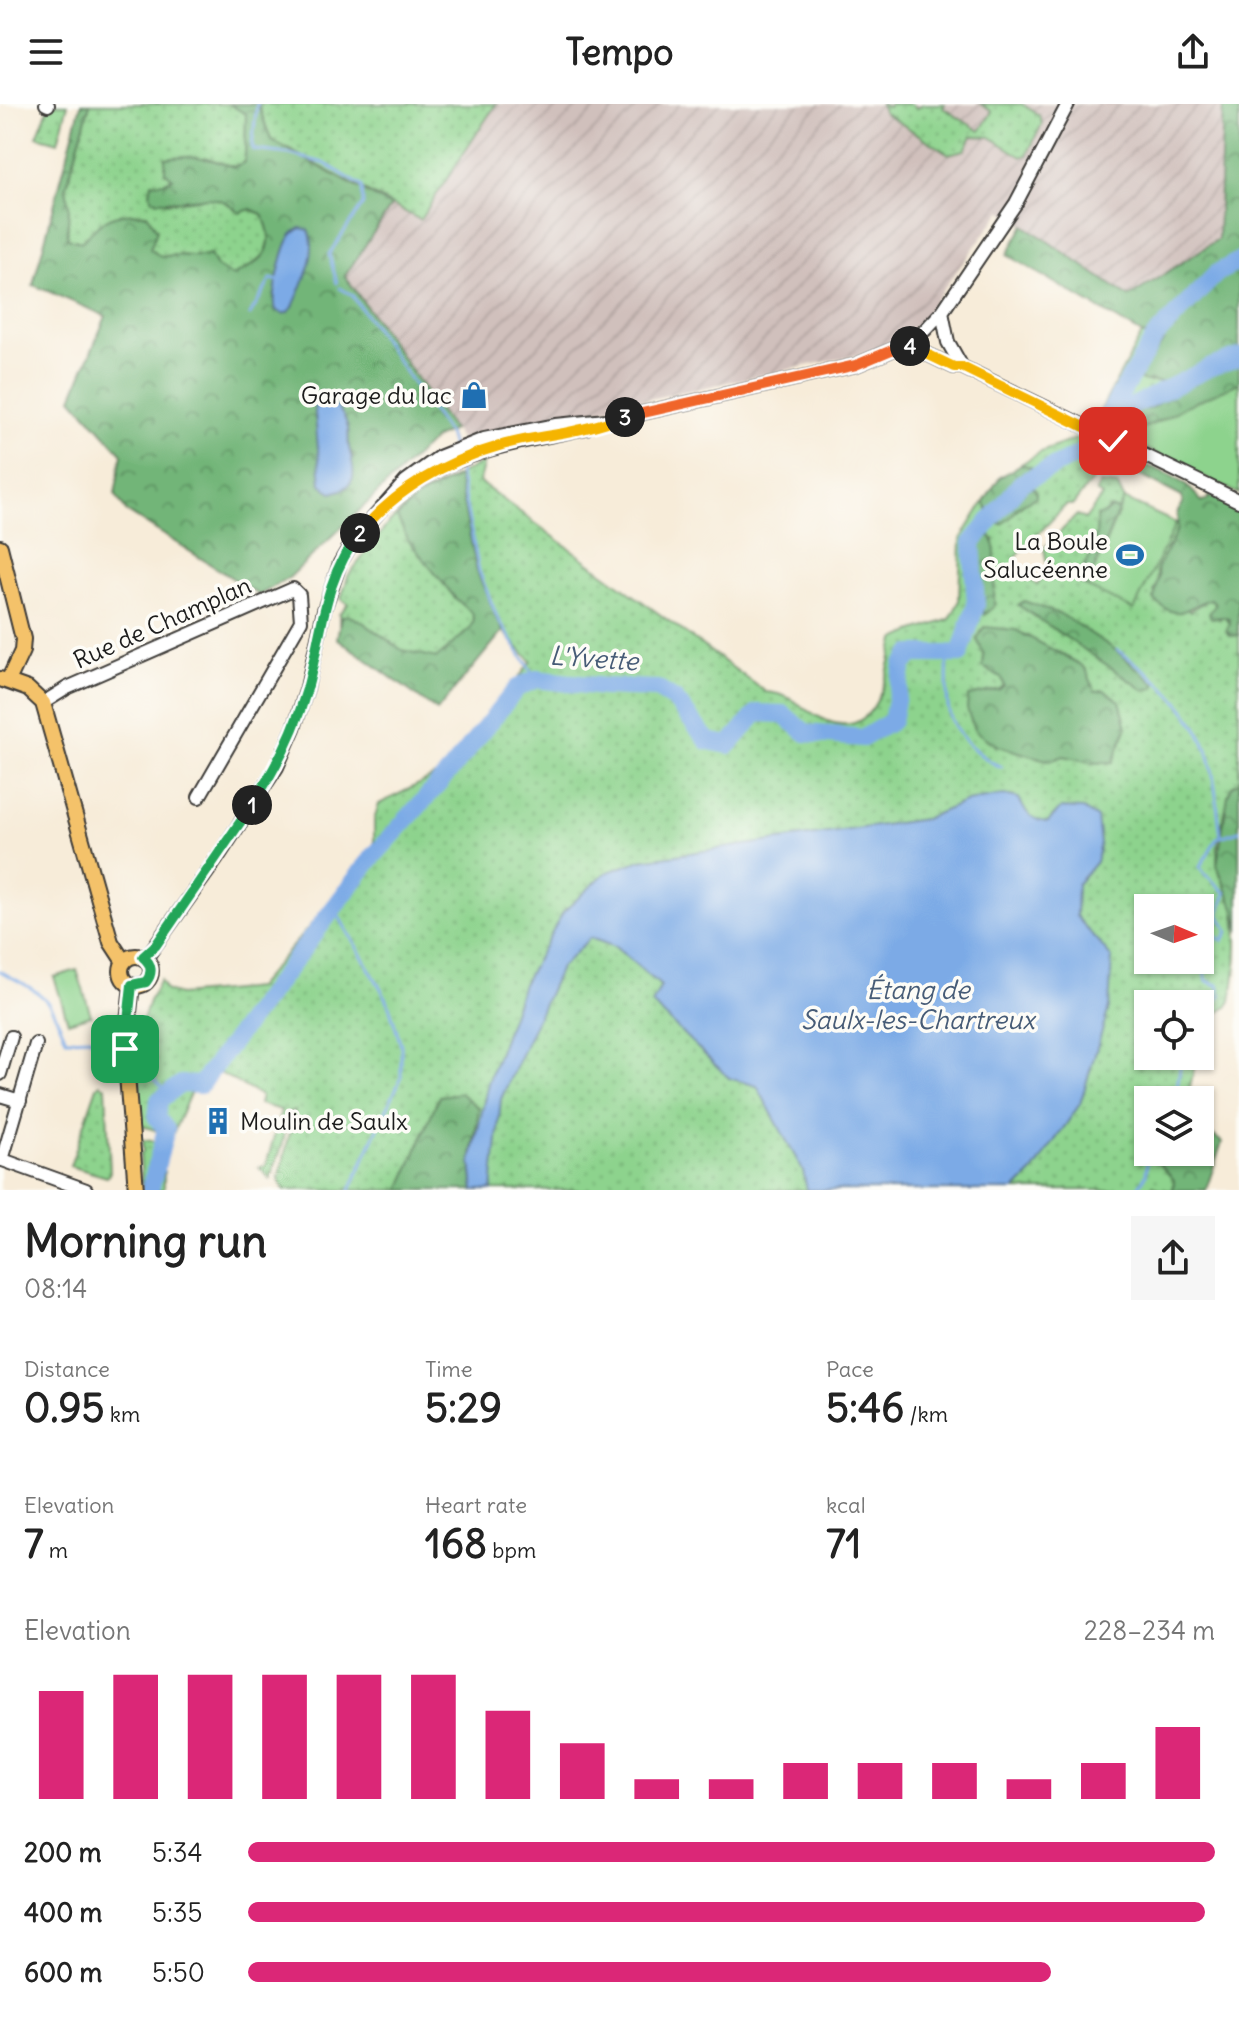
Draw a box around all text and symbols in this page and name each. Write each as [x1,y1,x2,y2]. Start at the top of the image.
icon: menu [24,30,68,74]
text: Tempo [565,30,674,75]
icon: share [1171,30,1215,74]
pin: 4 [890,326,930,366]
text: 4 [904,332,916,360]
place label: Garage du lac [301,380,452,410]
shop icon: Garage du lac [459,380,489,410]
pin: 3 [605,397,645,437]
text: 3 [619,403,631,431]
pin [1079,407,1147,475]
icon: check [1091,419,1135,463]
pin: 2 [340,513,380,553]
text: 2 [354,519,366,547]
place label: La Boule Salucéenne [983,526,1108,584]
sports icon: La Boule Salucéenne [1115,540,1145,570]
street label: Rue de Champlan [68,569,256,675]
water label: L'Yvette [549,638,641,678]
pin: 1 [232,785,272,825]
text: 1 [248,791,256,819]
north arrow [1134,894,1214,974]
map controls [1134,894,1214,1166]
water label: Étang de Saulx-les-Chartreux [801,973,1037,1036]
button: locate [1134,990,1214,1070]
pin [91,1015,159,1083]
icon: arrive [103,1027,147,1071]
button: layers [1134,1086,1214,1166]
building icon: Moulin de Saulx [203,1106,233,1136]
place label: Moulin de Saulx [240,1106,408,1136]
text: Morning run [24,1214,267,1269]
button: share [1131,1216,1215,1300]
text: 08:14 [24,1272,87,1305]
text: Distance [24,1355,110,1383]
text: Time [425,1355,473,1383]
text: Pace [826,1355,874,1383]
text: 0.95 [24,1383,105,1433]
text: 5:29 [425,1383,502,1433]
text: 5:46 [826,1383,904,1433]
text: km [105,1400,140,1428]
text: /km [904,1400,948,1428]
text: Elevation [24,1491,114,1519]
text: Heart rate [425,1491,527,1519]
text: kcal [826,1491,866,1519]
text: 7 [24,1519,44,1569]
text: 168 [425,1519,487,1569]
text: 71 [826,1519,861,1569]
text: m [44,1536,68,1564]
text: bpm [487,1536,536,1564]
text: Elevation [24,1614,131,1647]
text: 228–234 m [1084,1614,1215,1647]
text: 200 m [24,1836,101,1869]
text: 5:34 [152,1836,203,1869]
text: 400 m [24,1896,102,1929]
text: 5:35 [152,1896,203,1929]
text: 600 m [24,1956,102,1989]
text: 5:50 [152,1956,205,1989]

